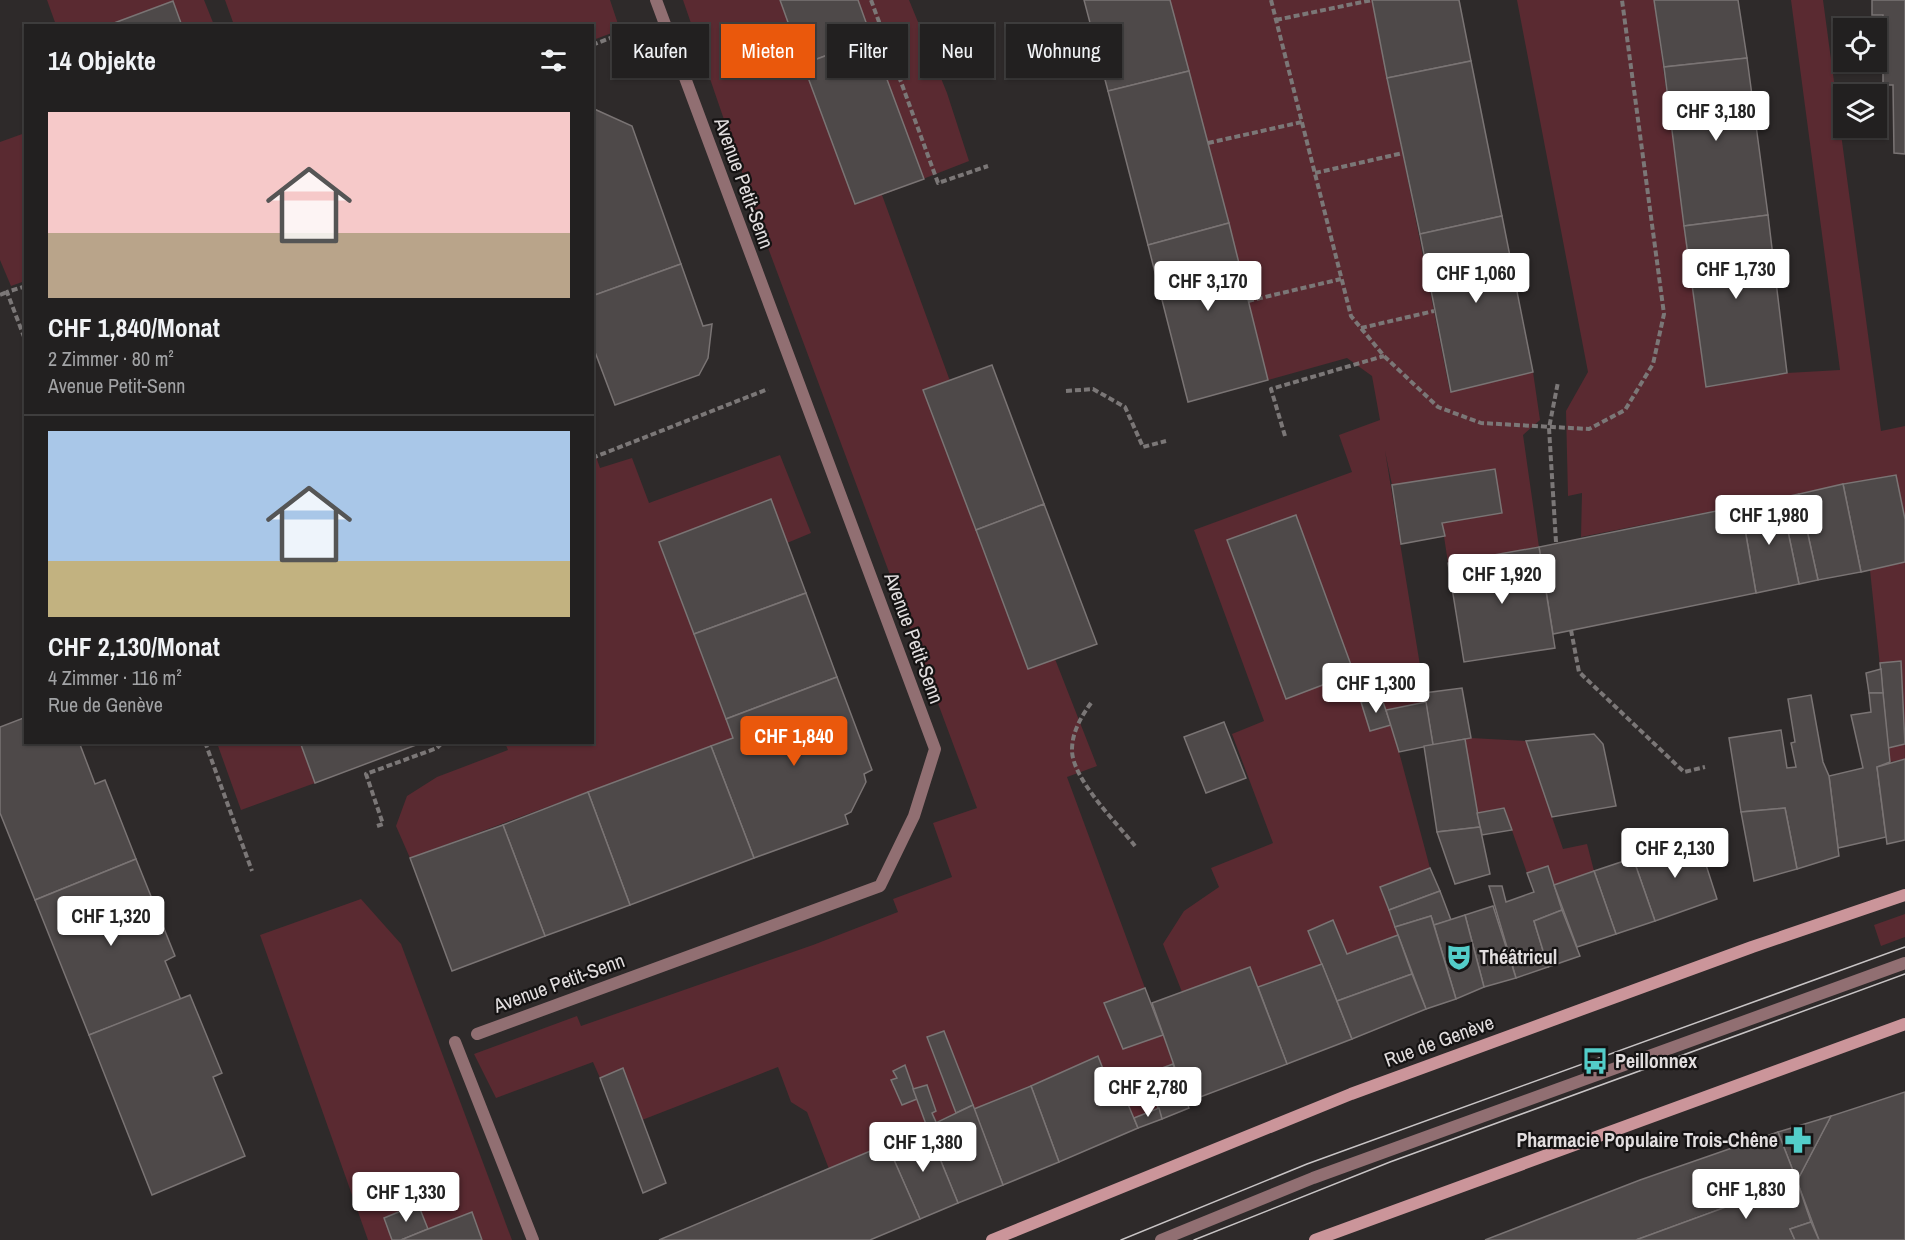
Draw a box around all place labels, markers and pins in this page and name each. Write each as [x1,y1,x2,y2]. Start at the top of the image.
pin: CHF 3,180 [1647,91,1785,142]
pin: CHF 1,730 [1667,249,1805,300]
pin: CHF 1,060 [1407,253,1545,304]
pin: CHF 3,170 [1139,261,1277,312]
pin: CHF 1,980 [1700,495,1838,546]
pin: CHF 1,920 [1433,554,1571,605]
pin: CHF 1,300 [1307,663,1445,714]
pin: CHF 1,840 [725,716,863,767]
pin: CHF 2,130 [1606,828,1744,879]
pin: CHF 1,320 [42,896,180,947]
theatre icon: Théâtricul [1444,942,1474,972]
place label: Théâtricul [1479,943,1557,970]
bus stop icon: Peillonnex [1580,1046,1610,1076]
place label: Peillonnex [1615,1047,1698,1074]
pin: CHF 2,780 [1079,1067,1217,1118]
pin: CHF 1,380 [854,1122,992,1173]
pharmacy icon: Pharmacie Populaire Trois-Chêne [1783,1125,1813,1155]
place label: Pharmacie Populaire Trois-Chêne [1516,1126,1778,1153]
pin: CHF 1,830 [1677,1169,1815,1220]
pin: CHF 1,330 [337,1172,475,1223]

